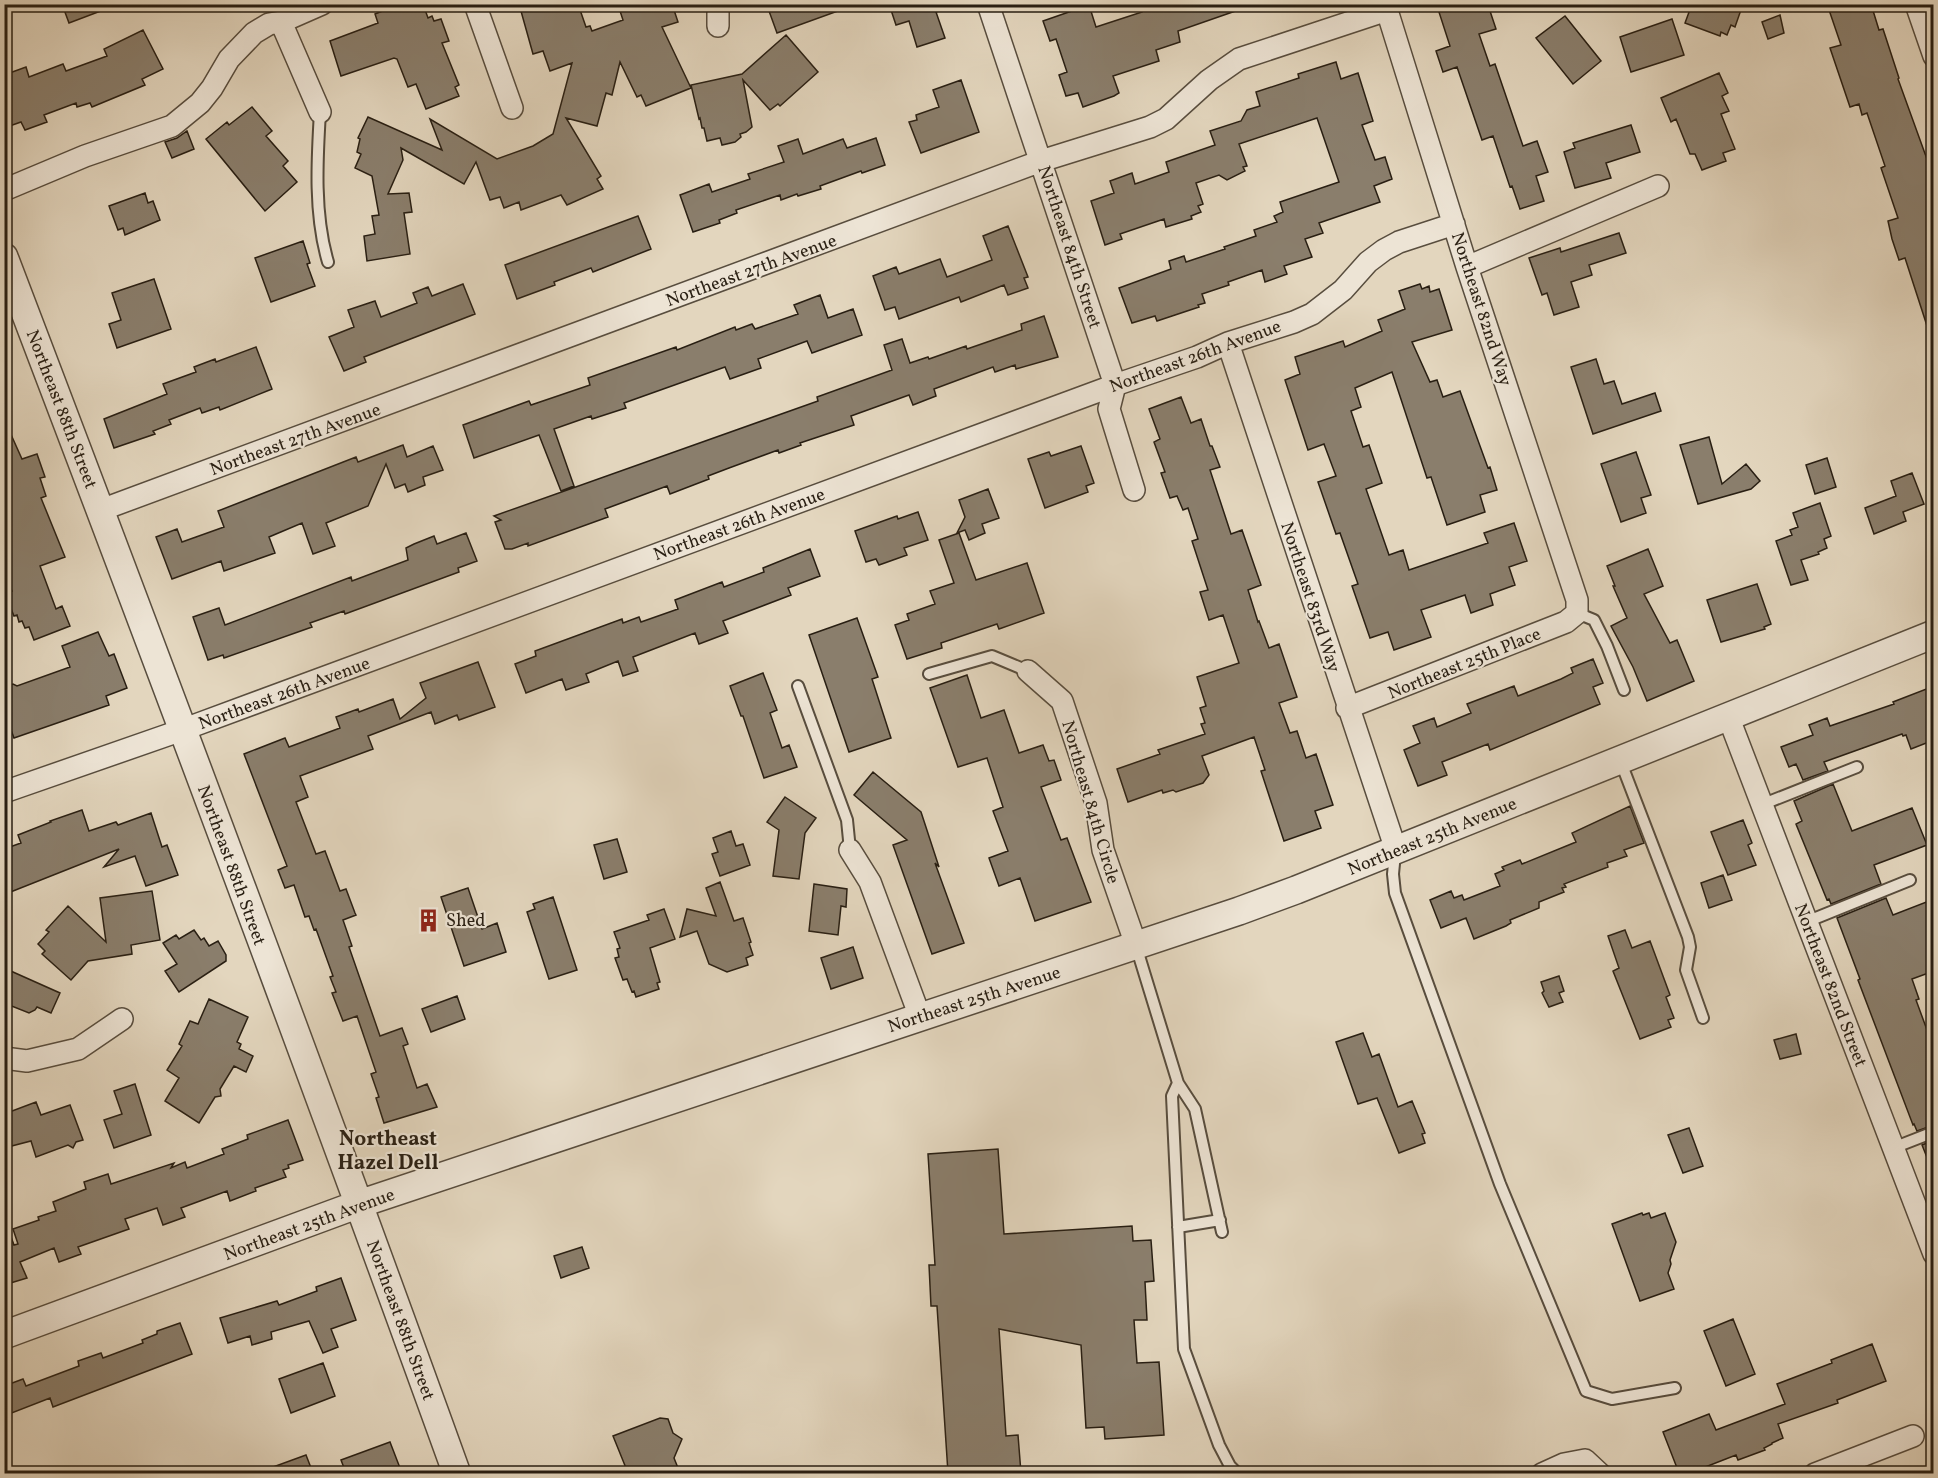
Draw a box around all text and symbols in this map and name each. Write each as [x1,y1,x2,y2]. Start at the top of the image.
street label: Northeast 84th Street [1030,163,1107,332]
street label: Northeast 27th Avenue [663,229,840,314]
street label: Northeast 82nd Way [1444,229,1517,390]
street label: Northeast 26th Avenue [1106,315,1285,400]
street label: Northeast 88th Street [19,326,103,493]
street label: Northeast 27th Avenue [207,398,384,483]
street label: Northeast 26th Avenue [650,483,829,568]
street label: Northeast 83rd Way [1273,519,1346,676]
street label: Northeast 25th Place [1384,622,1545,707]
street label: Northeast 26th Avenue [195,652,374,737]
street label: Northeast 84th Circle [1054,718,1125,887]
street label: Northeast 88th Street [190,782,271,949]
street label: Northeast 25th Avenue [1344,792,1521,883]
street label: Northeast 82nd Street [1787,900,1872,1071]
building icon: Shed [415,907,441,933]
place label: Shed [446,909,485,934]
street label: Northeast 25th Avenue [885,961,1064,1040]
district label: Northeast Hazel Dell [337,1125,439,1178]
street label: Northeast 25th Avenue [220,1183,399,1268]
street label: Northeast 88th Street [359,1237,440,1404]

